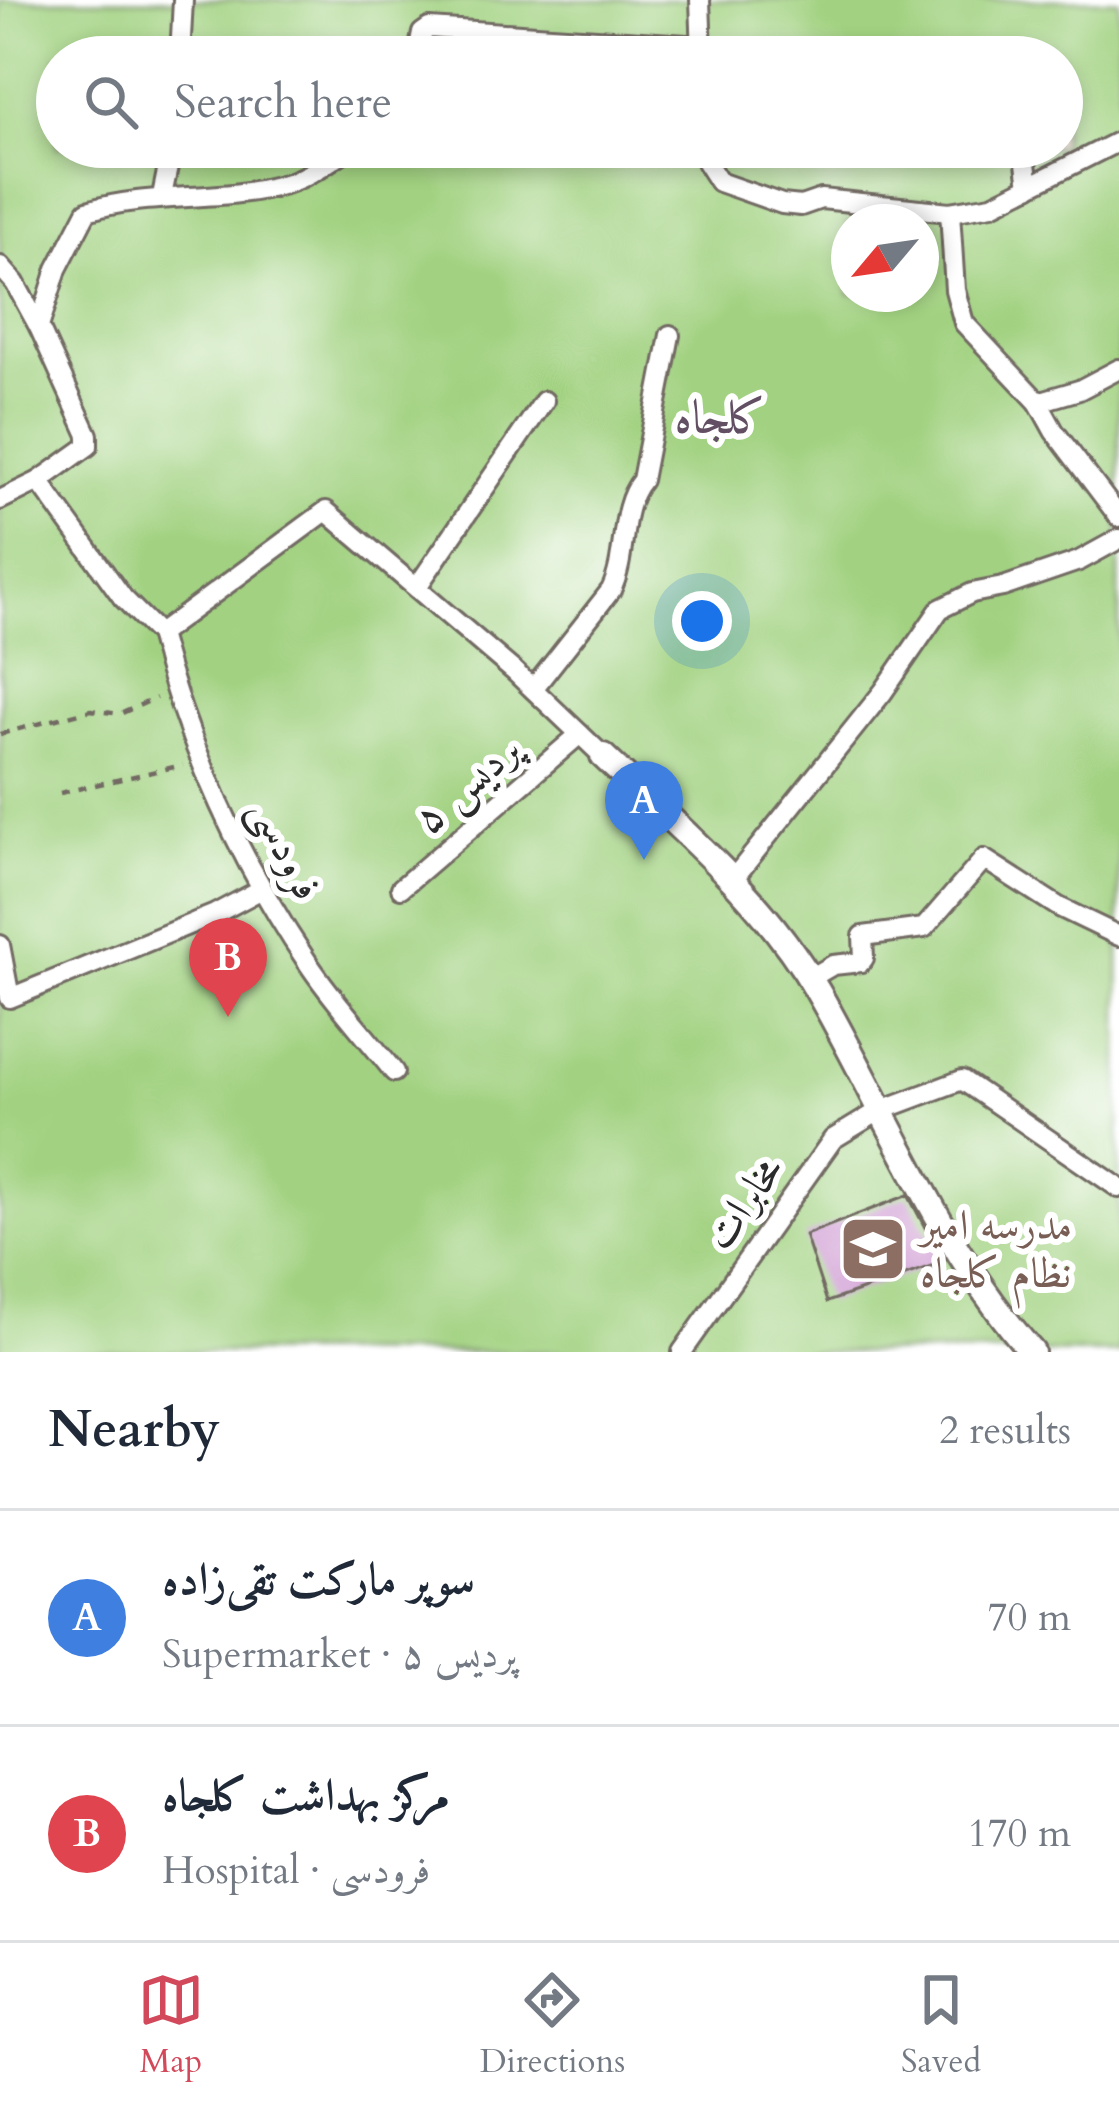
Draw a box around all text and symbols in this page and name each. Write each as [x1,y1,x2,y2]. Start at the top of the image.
search box [36,36,1083,168]
icon: search [78,69,144,135]
text: Search here [174,72,392,133]
north arrow [831,204,939,312]
district label: کلجاه [674,385,766,450]
your location [672,591,732,651]
street label: پردیس ۵ [401,719,535,846]
pin: A [605,761,683,860]
street label: فرودسی [236,788,336,910]
pin: B [189,918,267,1017]
street label: مخابرات [691,1144,797,1262]
place label: مدرسه امیر نظام کلجاه [916,1197,1072,1309]
school or university icon: مدرسه امیر نظام کلجاه [838,1214,908,1284]
text: Nearby [48,1395,220,1465]
text: 2 results [939,1404,1071,1457]
text: سوپر مارکت تقی‌زاده [162,1549,475,1610]
text: A [72,1591,102,1644]
text: 70 m [988,1591,1071,1644]
text: Supermarket · پردیس ۵ [162,1628,517,1681]
text: مرکز بهداشت کلجاه [162,1765,449,1826]
text: B [73,1807,101,1860]
text: 170 m [968,1807,1071,1860]
text: Hospital · فرودسی [162,1844,430,1897]
tab: Map [138,1967,204,2084]
tab: Directions [480,1967,625,2084]
tab: Saved [901,1967,981,2084]

